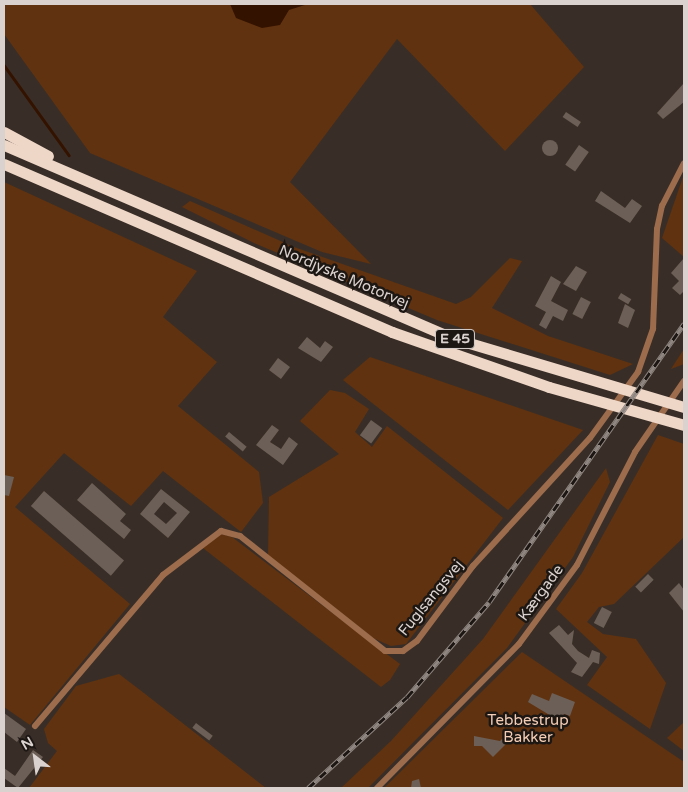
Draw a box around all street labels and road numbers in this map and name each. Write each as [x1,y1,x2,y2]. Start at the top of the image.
street label: Nordjyske Motorvej [276,241,412,313]
road number: E 45 [434,328,476,350]
street label: Fuglsangsvej [395,556,467,640]
street label: Kærgade [515,561,567,625]

